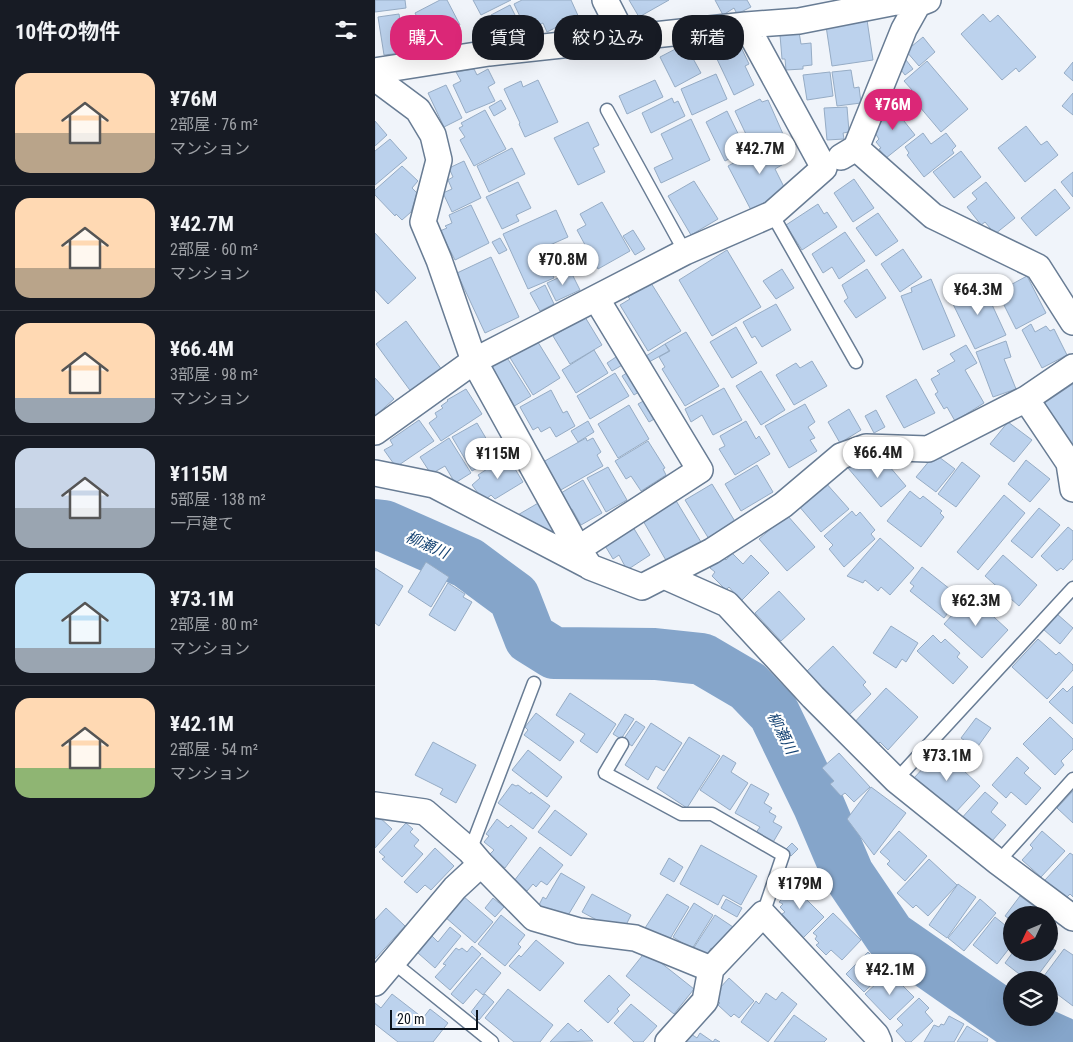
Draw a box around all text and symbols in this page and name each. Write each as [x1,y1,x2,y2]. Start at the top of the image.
chip: 購入 [390,15,462,60]
chip: 賃貸 [472,15,544,60]
chip: 絞り込み [554,15,662,60]
chip: 新着 [672,15,744,60]
icon: filters [332,16,360,44]
text: 10件の物件 [15,20,120,44]
text: ¥76M [170,87,217,111]
pin: ¥76M [863,88,923,131]
icon: home [55,93,115,153]
text: ¥76M [875,95,911,114]
text: 2部屋 · 76 m² [170,115,258,134]
pin: ¥42.7M [719,132,801,175]
text: マンション [170,139,250,158]
text: ¥42.7M [736,139,784,158]
text: ¥42.7M [170,212,234,236]
icon: home [55,218,115,278]
text: 2部屋 · 60 m² [170,240,258,259]
pin: ¥70.8M [522,244,604,286]
text: ¥70.8M [539,250,587,269]
text: マンション [170,264,250,283]
pin: ¥64.3M [937,274,1019,316]
text: ¥64.3M [954,280,1002,299]
text: ¥66.4M [170,337,234,361]
icon: home [55,343,115,403]
text: 3部屋 · 98 m² [170,365,258,384]
text: マンション [170,389,250,408]
pin: ¥66.4M [837,436,919,479]
pin: ¥115M [463,438,533,480]
text: ¥66.4M [854,443,902,462]
text: ¥115M [476,444,520,463]
text: ¥115M [170,462,228,486]
icon: home [55,468,115,528]
text: 5部屋 · 138 m² [170,490,266,509]
text: 一戸建て [170,514,234,533]
water label: 柳瀬川 [403,528,453,563]
pin: ¥62.3M [935,584,1017,627]
text: ¥73.1M [170,587,234,611]
text: ¥62.3M [952,591,1000,610]
icon: home [55,593,115,653]
text: 2部屋 · 80 m² [170,615,258,634]
text: マンション [170,639,250,658]
water label: 柳瀬川 [764,709,801,759]
text: ¥42.1M [170,712,234,736]
icon: home [55,718,115,778]
text: 2部屋 · 54 m² [170,740,258,759]
pin: ¥73.1M [906,740,988,782]
text: ¥73.1M [923,746,971,765]
text: マンション [170,764,250,783]
pin: ¥179M [765,868,835,910]
text: ¥179M [778,874,822,893]
north arrow [1003,906,1057,961]
map controls [1003,906,1058,1026]
pin: ¥42.1M [849,954,931,996]
text: ¥42.1M [866,960,914,979]
button: layers [1003,971,1058,1026]
scale bar [390,1007,477,1030]
text: 20 m [397,1011,425,1027]

